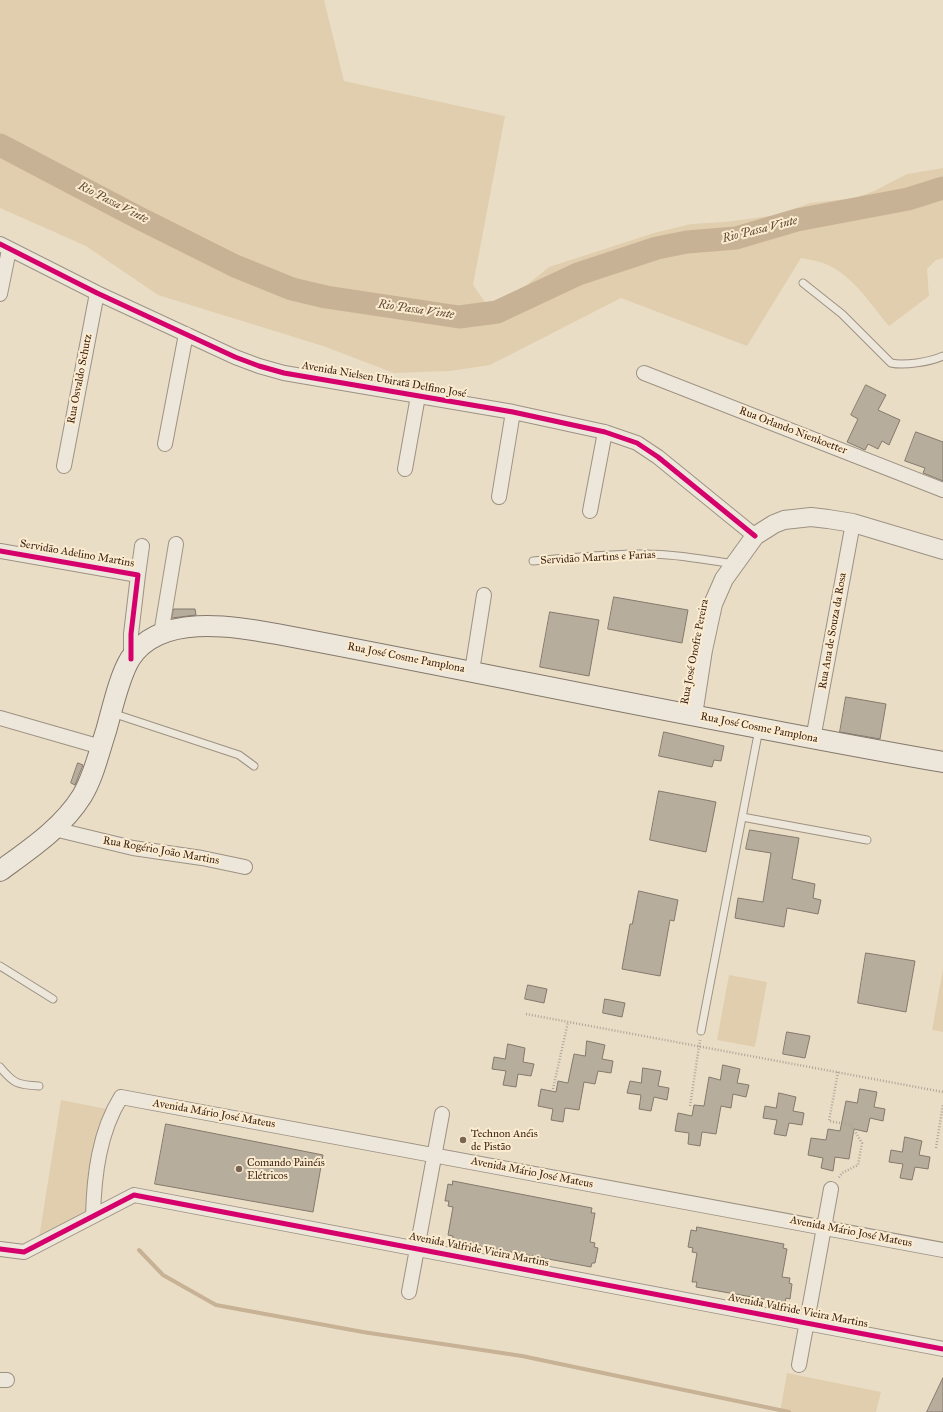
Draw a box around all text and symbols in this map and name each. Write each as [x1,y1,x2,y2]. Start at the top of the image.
water label: Rio Passa Vinte [76,179,150,227]
water label: Rio Passa Vinte [721,214,799,246]
water label: Rio Passa Vinte [377,298,455,322]
street label: Rua Osvaldo Schutz [65,333,95,425]
street label: Avenida Nielsen Ubiratã Delfino José [301,359,467,401]
street label: Rua Orlando Nienkoetter [737,404,849,458]
street label: Servidão Adelino Martins [19,537,135,571]
street label: Servidão Martins e Farias [540,548,656,568]
street label: Rua Ana de Souza da Rosa [816,572,850,690]
street label: Rua José Onofre Pereira [678,598,712,706]
street label: Rua José Cosme Pamplona [346,640,466,676]
street label: Rua José Cosme Pamplona [699,710,819,746]
street label: Rua Rogério João Martins [102,834,220,868]
street label: Avenida Mário José Mateus [152,1097,276,1131]
place label: Technon Anéis de Pistão [471,1127,538,1153]
marker: Technon Anéis de Pistão [458,1135,468,1145]
street label: Avenida Mário José Mateus [470,1155,594,1191]
place label: Comando Painéis Elétricos [247,1156,325,1182]
marker: Comando Painéis Elétricos [234,1164,244,1174]
street label: Avenida Mário José Mateus [789,1214,913,1250]
street label: Avenida Valfride Vieira Martins [408,1230,550,1270]
street label: Avenida Valfride Vieira Martins [727,1291,869,1331]

